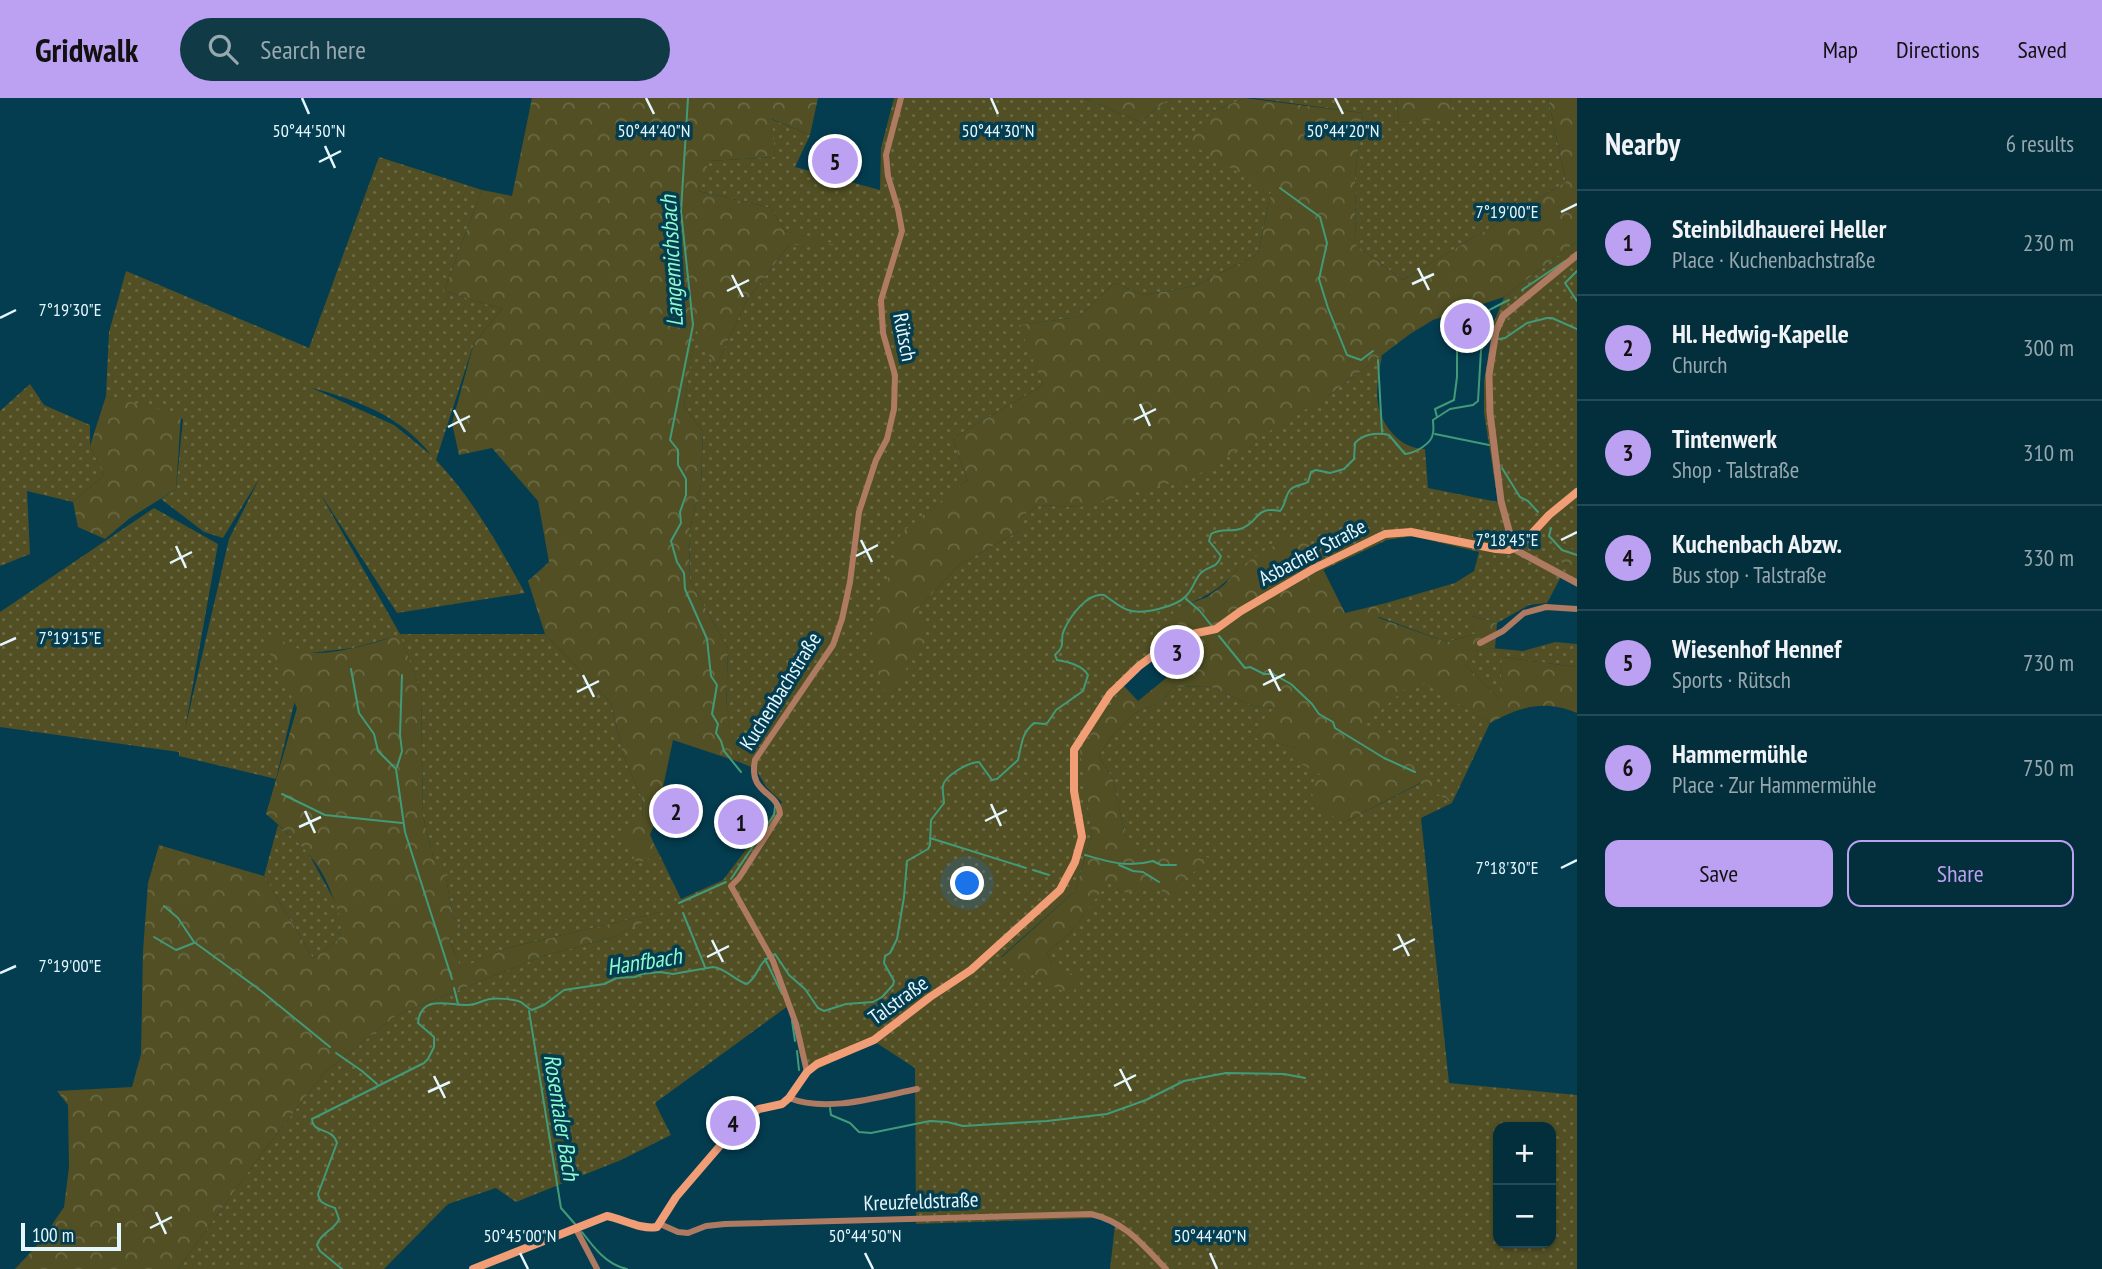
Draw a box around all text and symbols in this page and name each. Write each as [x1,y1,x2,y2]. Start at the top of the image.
search box [180,18,670,81]
text: Gridwalk [35,28,138,71]
icon: search [204,30,242,68]
text: Search here [260,33,366,66]
text: Map [1823,34,1858,65]
text: Directions [1896,34,1980,65]
text: Saved [2018,34,2067,65]
text: 50°44'50"N [273,119,345,142]
text: 50°44'40"N [618,119,690,142]
text: 50°44'30"N [962,119,1034,142]
text: 50°44'20"N [1307,119,1379,142]
text: Nearby [1605,124,1680,163]
text: 6 results [2006,129,2074,158]
pin: 5 [812,135,858,187]
water label: Langemichsbach [653,193,689,327]
text: 7°19'00"E [1476,200,1538,223]
text: Steinbildhauerei Heller [1672,212,1886,245]
text: 1 [1623,228,1634,257]
text: 230 m [2023,228,2074,257]
text: Place · Kuchenbachstraße [1672,245,1875,274]
text: 7°19'30"E [39,298,101,321]
pin: 6 [1444,300,1490,352]
street label: Rütsch [887,310,923,364]
text: Hl. Hedwig-Kapelle [1672,317,1849,350]
text: 2 [1623,333,1634,362]
text: 300 m [2023,333,2074,362]
text: Church [1672,350,1727,379]
text: Tintenwerk [1672,422,1777,455]
text: 3 [1623,438,1634,467]
text: 310 m [2023,438,2074,467]
text: Shop · Talstraße [1672,455,1799,484]
street label: Asbacher Straße [1254,512,1370,592]
text: Kuchenbach Abzw. [1672,527,1842,560]
text: 7°18'45"E [1476,528,1538,551]
text: 4 [1623,543,1634,572]
text: 330 m [2023,543,2074,572]
text: Bus stop · Talstraße [1672,560,1827,589]
text: 7°19'15"E [39,626,101,649]
pin: 3 [1154,626,1200,678]
street label: Kuchenbachstraße [733,627,827,755]
text: Wiesenhof Hennef [1672,632,1841,665]
text: 5 [1623,648,1634,677]
text: 730 m [2023,648,2074,677]
text: Sports · Rütsch [1672,665,1791,694]
text: Hammermühle [1672,737,1808,770]
text: 6 [1623,753,1634,782]
text: 750 m [2023,753,2074,782]
text: Place · Zur Hammermühle [1672,770,1877,799]
pin: 2 [653,785,699,837]
pin: 1 [718,796,764,848]
button: Save [1605,840,1833,907]
button: Share [1847,840,2074,907]
text: 7°18'30"E [1476,856,1538,879]
your location [950,866,984,900]
water label: Hanfbach [605,941,685,981]
text: 7°19'00"E [39,954,101,977]
street label: Talstraße [863,969,933,1031]
water label: Rosentaler Bach [538,1052,587,1184]
pin: 4 [710,1097,756,1149]
map controls [1493,1122,1556,1248]
button: + [1493,1122,1556,1185]
button: − [1493,1185,1556,1248]
street label: Kreuzfeldstraße [863,1186,979,1216]
scale bar [21,1220,121,1252]
text: 100 m [32,1223,74,1247]
text: 50°45'00"N [484,1224,556,1247]
text: 50°44'50"N [829,1224,901,1247]
text: 50°44'40"N [1174,1224,1246,1247]

